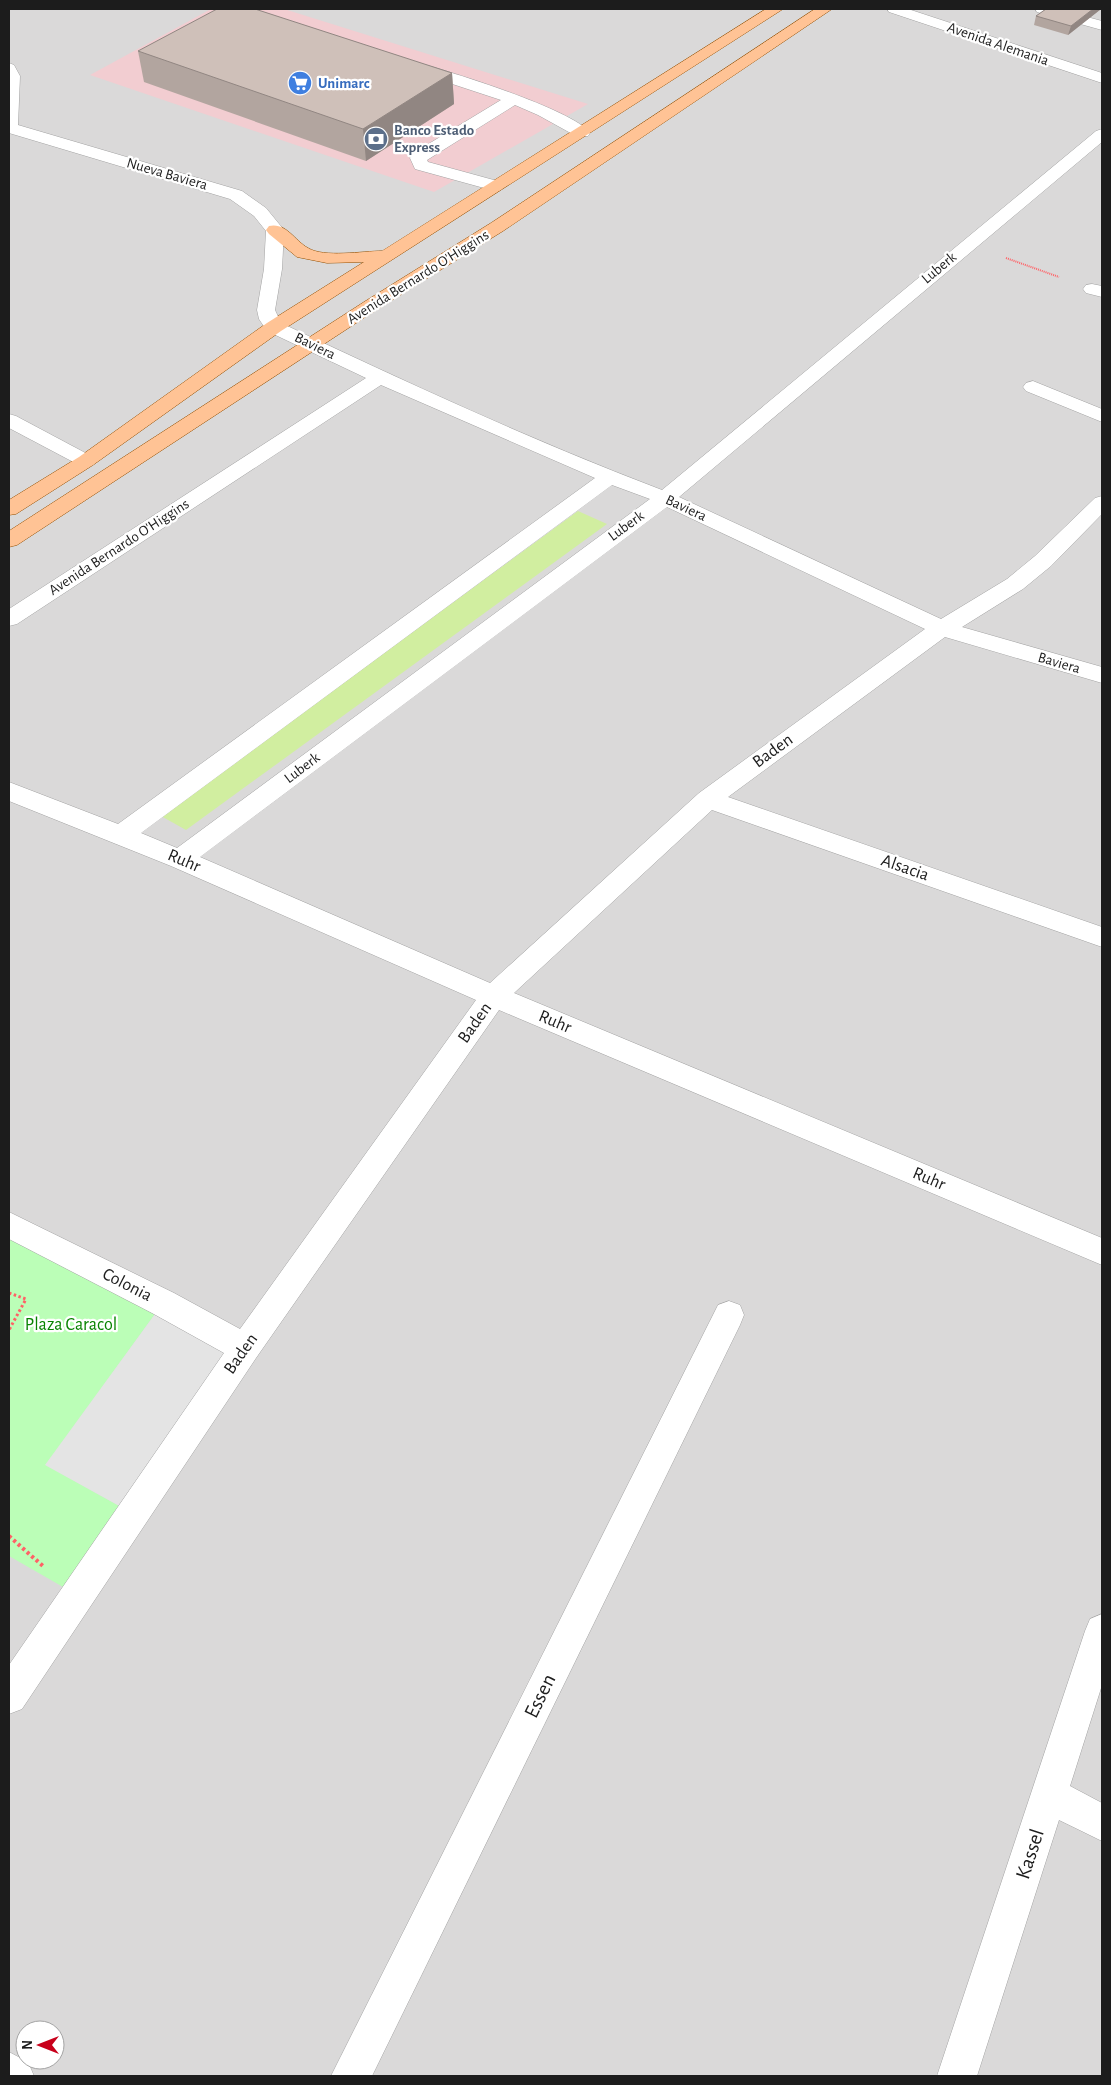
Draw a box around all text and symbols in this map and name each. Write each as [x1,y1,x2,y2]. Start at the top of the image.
street label: Avenida Alemania [945,20,1051,68]
supermarket icon: Unimarc [287,70,313,96]
place label: Unimarc [318,76,370,91]
place label: Banco Estado Express [394,123,474,155]
bank icon: Banco Estado Express [363,126,389,152]
street label: Nueva Baviera [125,155,209,193]
street label: Avenida Bernardo O'Higgins [345,227,491,327]
street label: Luberk [919,249,959,287]
street label: Baviera [292,330,338,362]
street label: Baviera [663,492,709,524]
street label: Avenida Bernardo O'Higgins [46,496,192,598]
street label: Luberk [605,508,647,544]
street label: Baviera [1036,650,1082,676]
street label: Baden [750,731,796,771]
street label: Luberk [281,750,323,786]
street label: Ruhr [165,846,203,876]
street label: Alsacia [879,851,931,885]
street label: Baden [455,999,495,1047]
street label: Ruhr [536,1007,574,1037]
street label: Ruhr [910,1164,948,1194]
street label: Colonia [99,1265,155,1305]
park label: Plaza Caracol [25,1316,117,1334]
street label: Baden [221,1330,261,1378]
street label: Essen [520,1671,560,1721]
street label: Kassel [1012,1826,1048,1882]
north arrow [15,2020,65,2070]
text: N [21,2040,35,2050]

